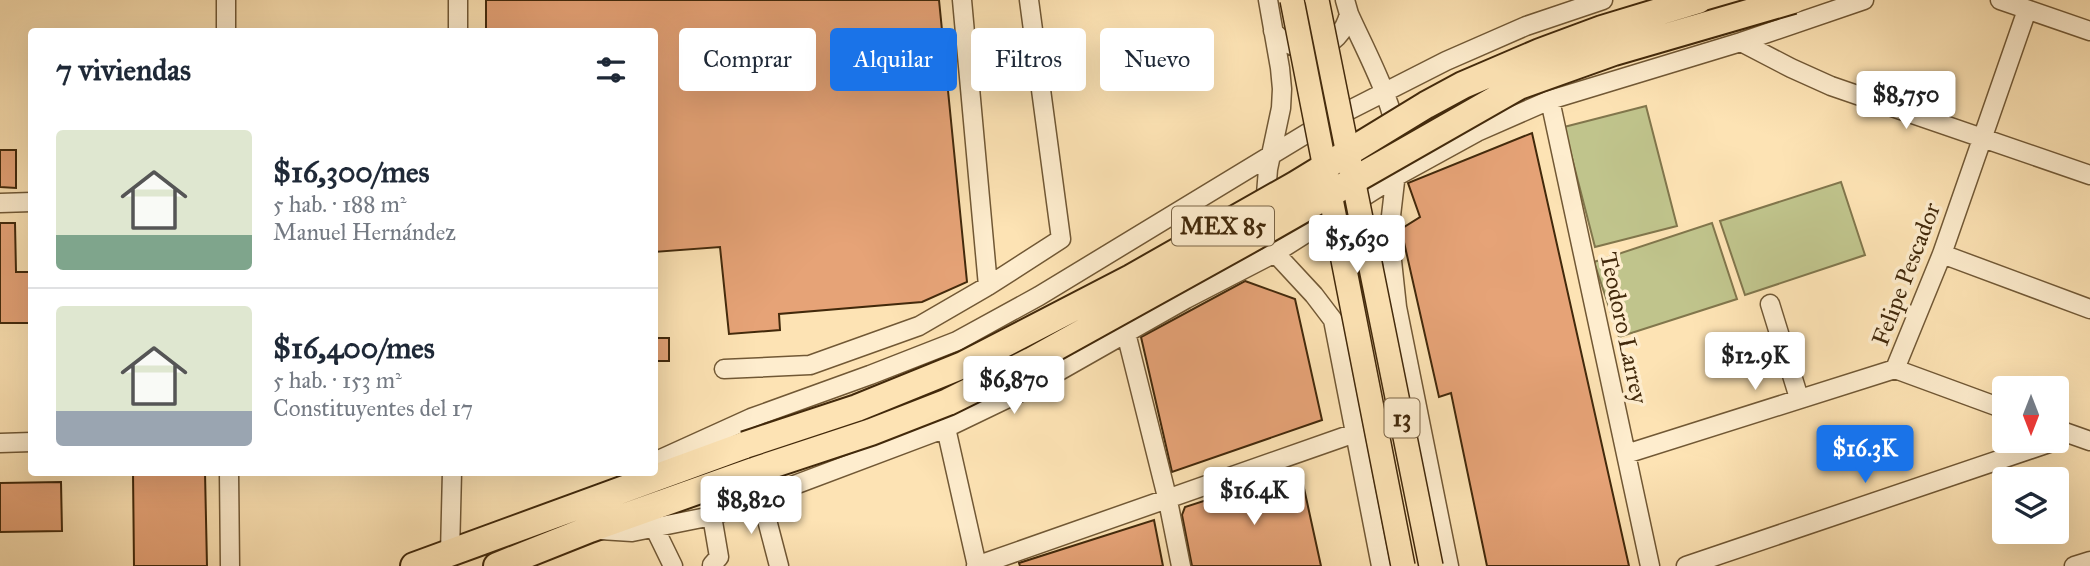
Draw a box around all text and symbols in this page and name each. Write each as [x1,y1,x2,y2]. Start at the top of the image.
chip: Comprar [679,28,816,91]
chip: Alquilar [830,28,957,91]
chip: Filtros [971,28,1086,91]
chip: Nuevo [1100,28,1214,91]
icon: filters [592,51,630,89]
text: 7 viviendas [56,52,191,88]
pin: $8,750 [1849,72,1963,131]
text: $8,750 [1872,80,1940,108]
text: $16,300/mes [273,154,429,190]
icon: home [112,158,196,242]
text: 5 hab. · 188 m² [273,190,407,218]
street label: Felipe Pescador [1865,198,1947,350]
road number: MEX 85 [1172,206,1274,246]
pin: $5,630 [1300,216,1414,275]
text: Manuel Hernández [273,218,456,246]
text: $5,630 [1325,224,1389,252]
street label: Teodoro Larrey [1593,249,1655,407]
text: $16,400/mes [273,330,435,366]
pin: $12.9K [1698,332,1812,392]
icon: home [112,334,196,418]
text: $12.9K [1721,341,1789,369]
pin: $6,870 [957,356,1071,416]
text: $6,870 [979,365,1049,393]
text: 5 hab. · 153 m² [273,366,402,394]
north arrow [1992,376,2068,453]
map controls [1992,376,2069,544]
text: Constituyentes del 17 [273,394,473,422]
road number: 13 [1384,398,1420,438]
pin: $16.3K [1808,426,1922,485]
text: $16.3K [1833,434,1897,462]
button: layers [1992,467,2069,544]
pin: $16.4K [1197,468,1311,527]
pin: $8,820 [694,476,808,536]
text: $16.4K [1220,476,1288,504]
text: $8,820 [717,485,785,513]

